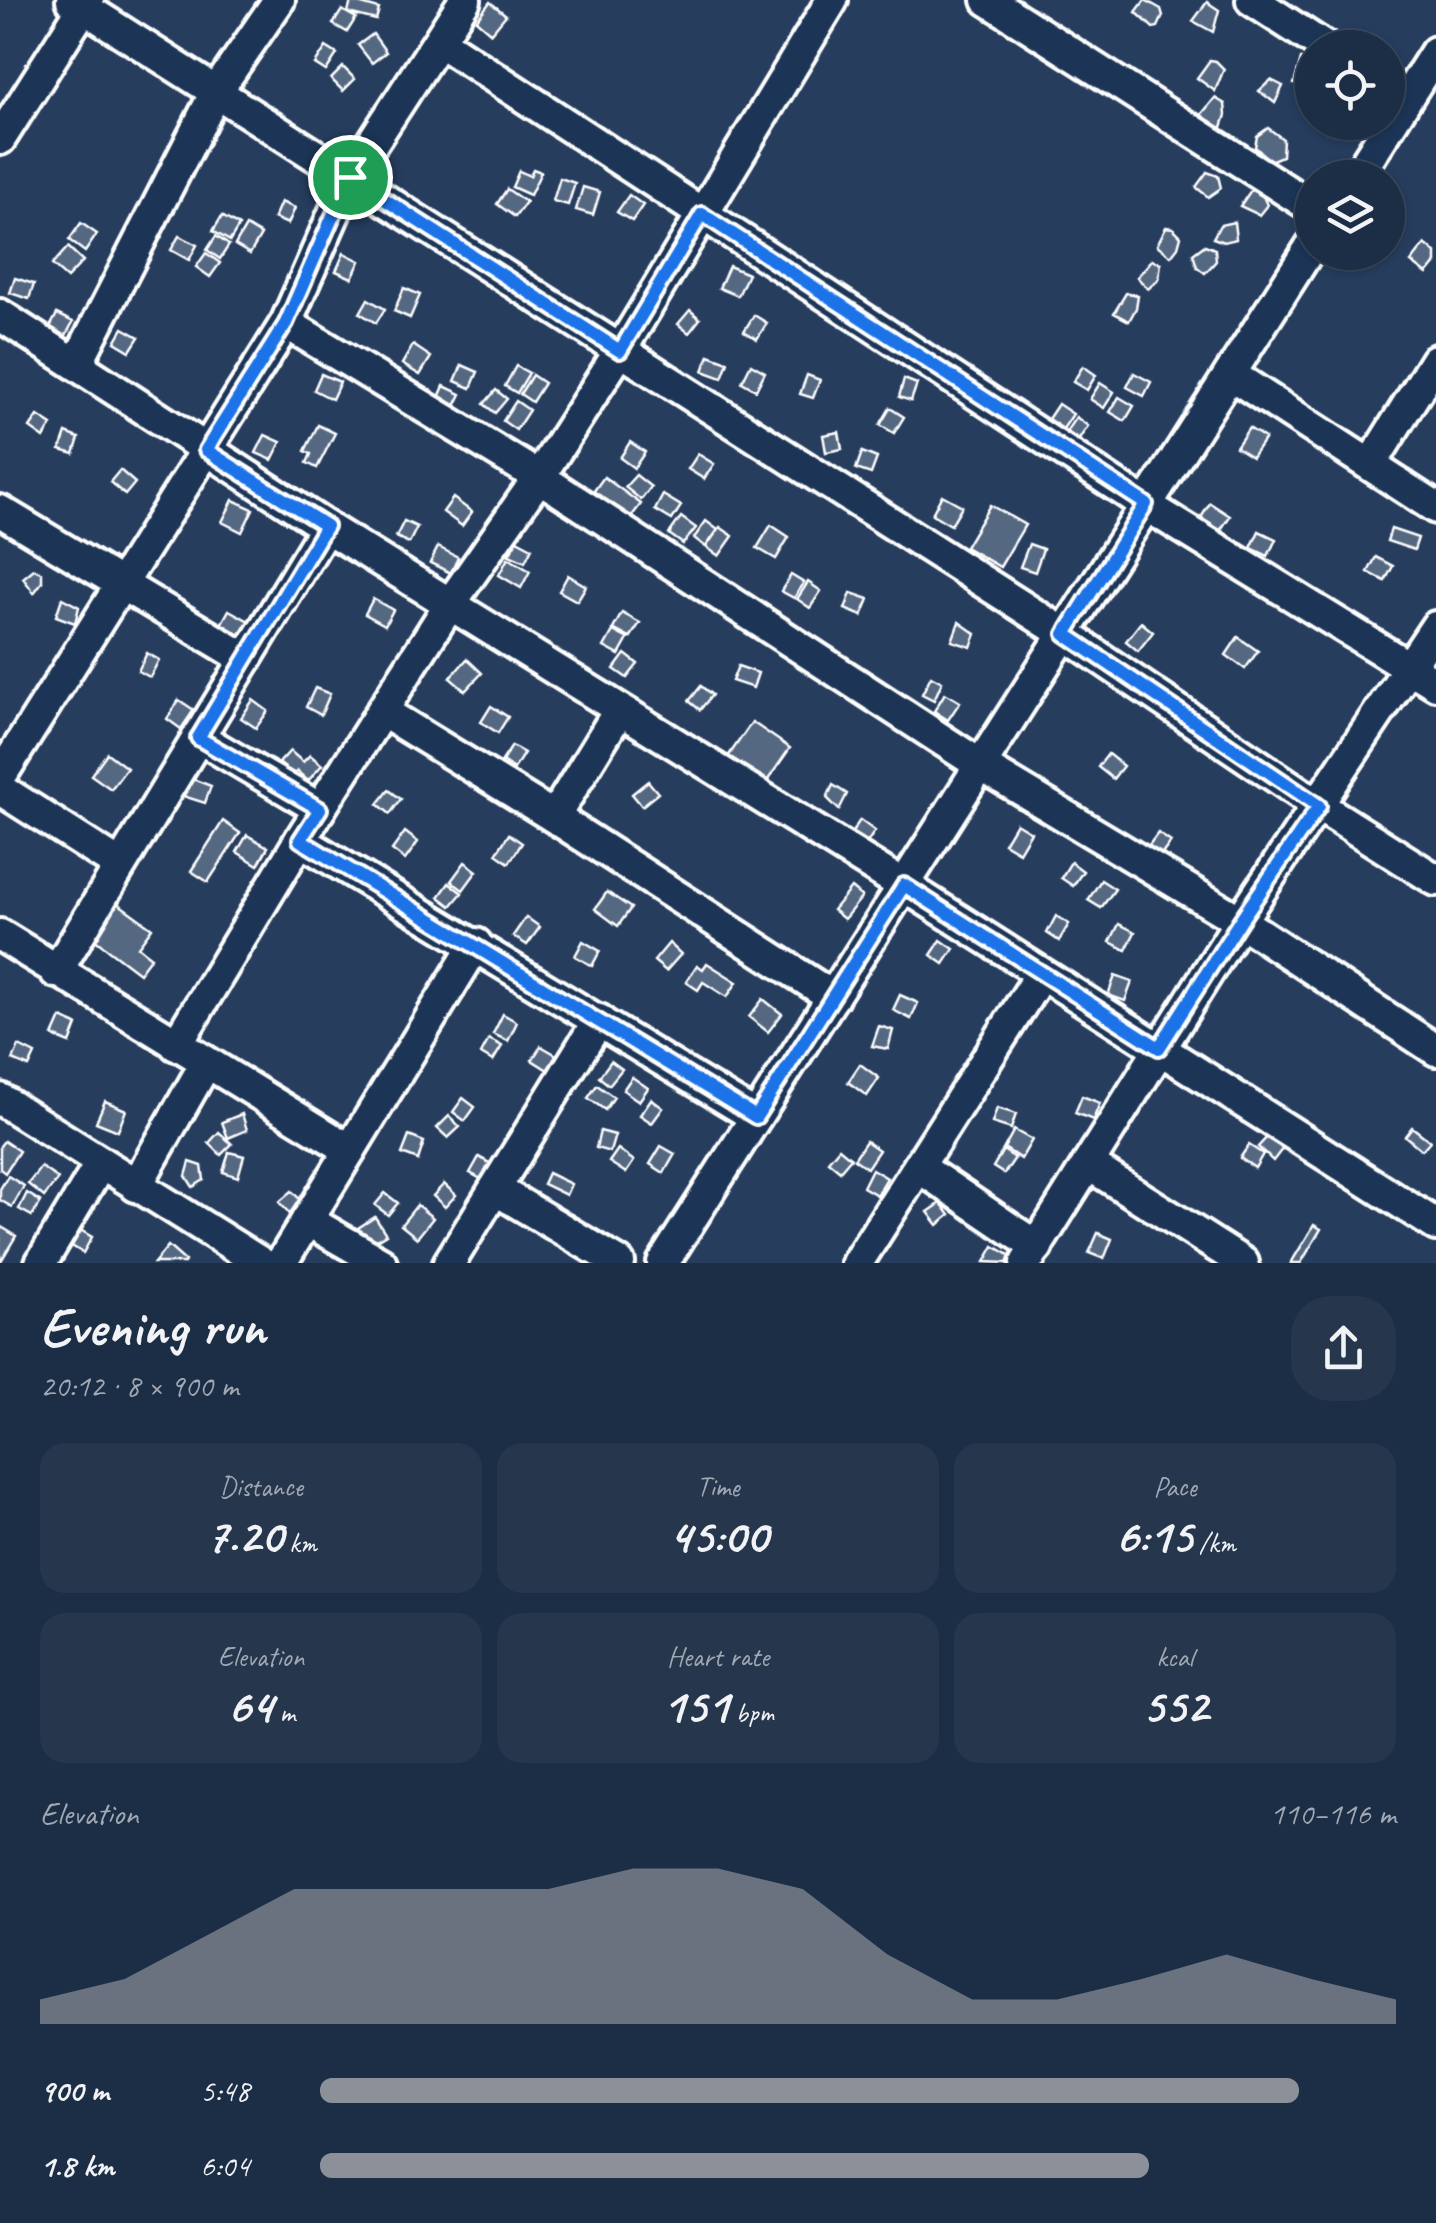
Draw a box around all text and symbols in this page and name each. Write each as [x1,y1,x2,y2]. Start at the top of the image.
map controls [1295,30,1405,270]
button: locate [1295,30,1405,140]
pin [308,135,393,220]
icon: arrive [323,150,378,205]
button: layers [1295,160,1405,270]
text: Evening run [40,1292,265,1362]
button: share [1291,1296,1396,1401]
text: 20:12 · 8 × 900 m [40,1365,238,1406]
text: Distance [219,1469,303,1504]
text: Time [697,1469,739,1504]
text: Pace [1153,1469,1197,1504]
text: 7.20 [205,1504,283,1567]
text: 45:00 [668,1504,768,1567]
text: 6:15 [1114,1504,1192,1567]
text: km [283,1525,317,1560]
text: /km [1192,1525,1236,1560]
text: Elevation [218,1639,304,1674]
text: Heart rate [667,1639,769,1674]
text: kcal [1156,1639,1194,1674]
text: 64 [227,1674,273,1737]
text: 151 [662,1674,729,1737]
text: 552 [1142,1674,1208,1737]
text: m [273,1695,295,1730]
text: bpm [729,1695,774,1730]
text: Elevation [40,1793,138,1834]
text: 110–116 m [1270,1793,1396,1834]
text: 900 m [40,2070,109,2111]
text: 5:48 [200,2070,250,2111]
text: 1.8 km [40,2145,114,2186]
text: 6:04 [200,2145,250,2186]

